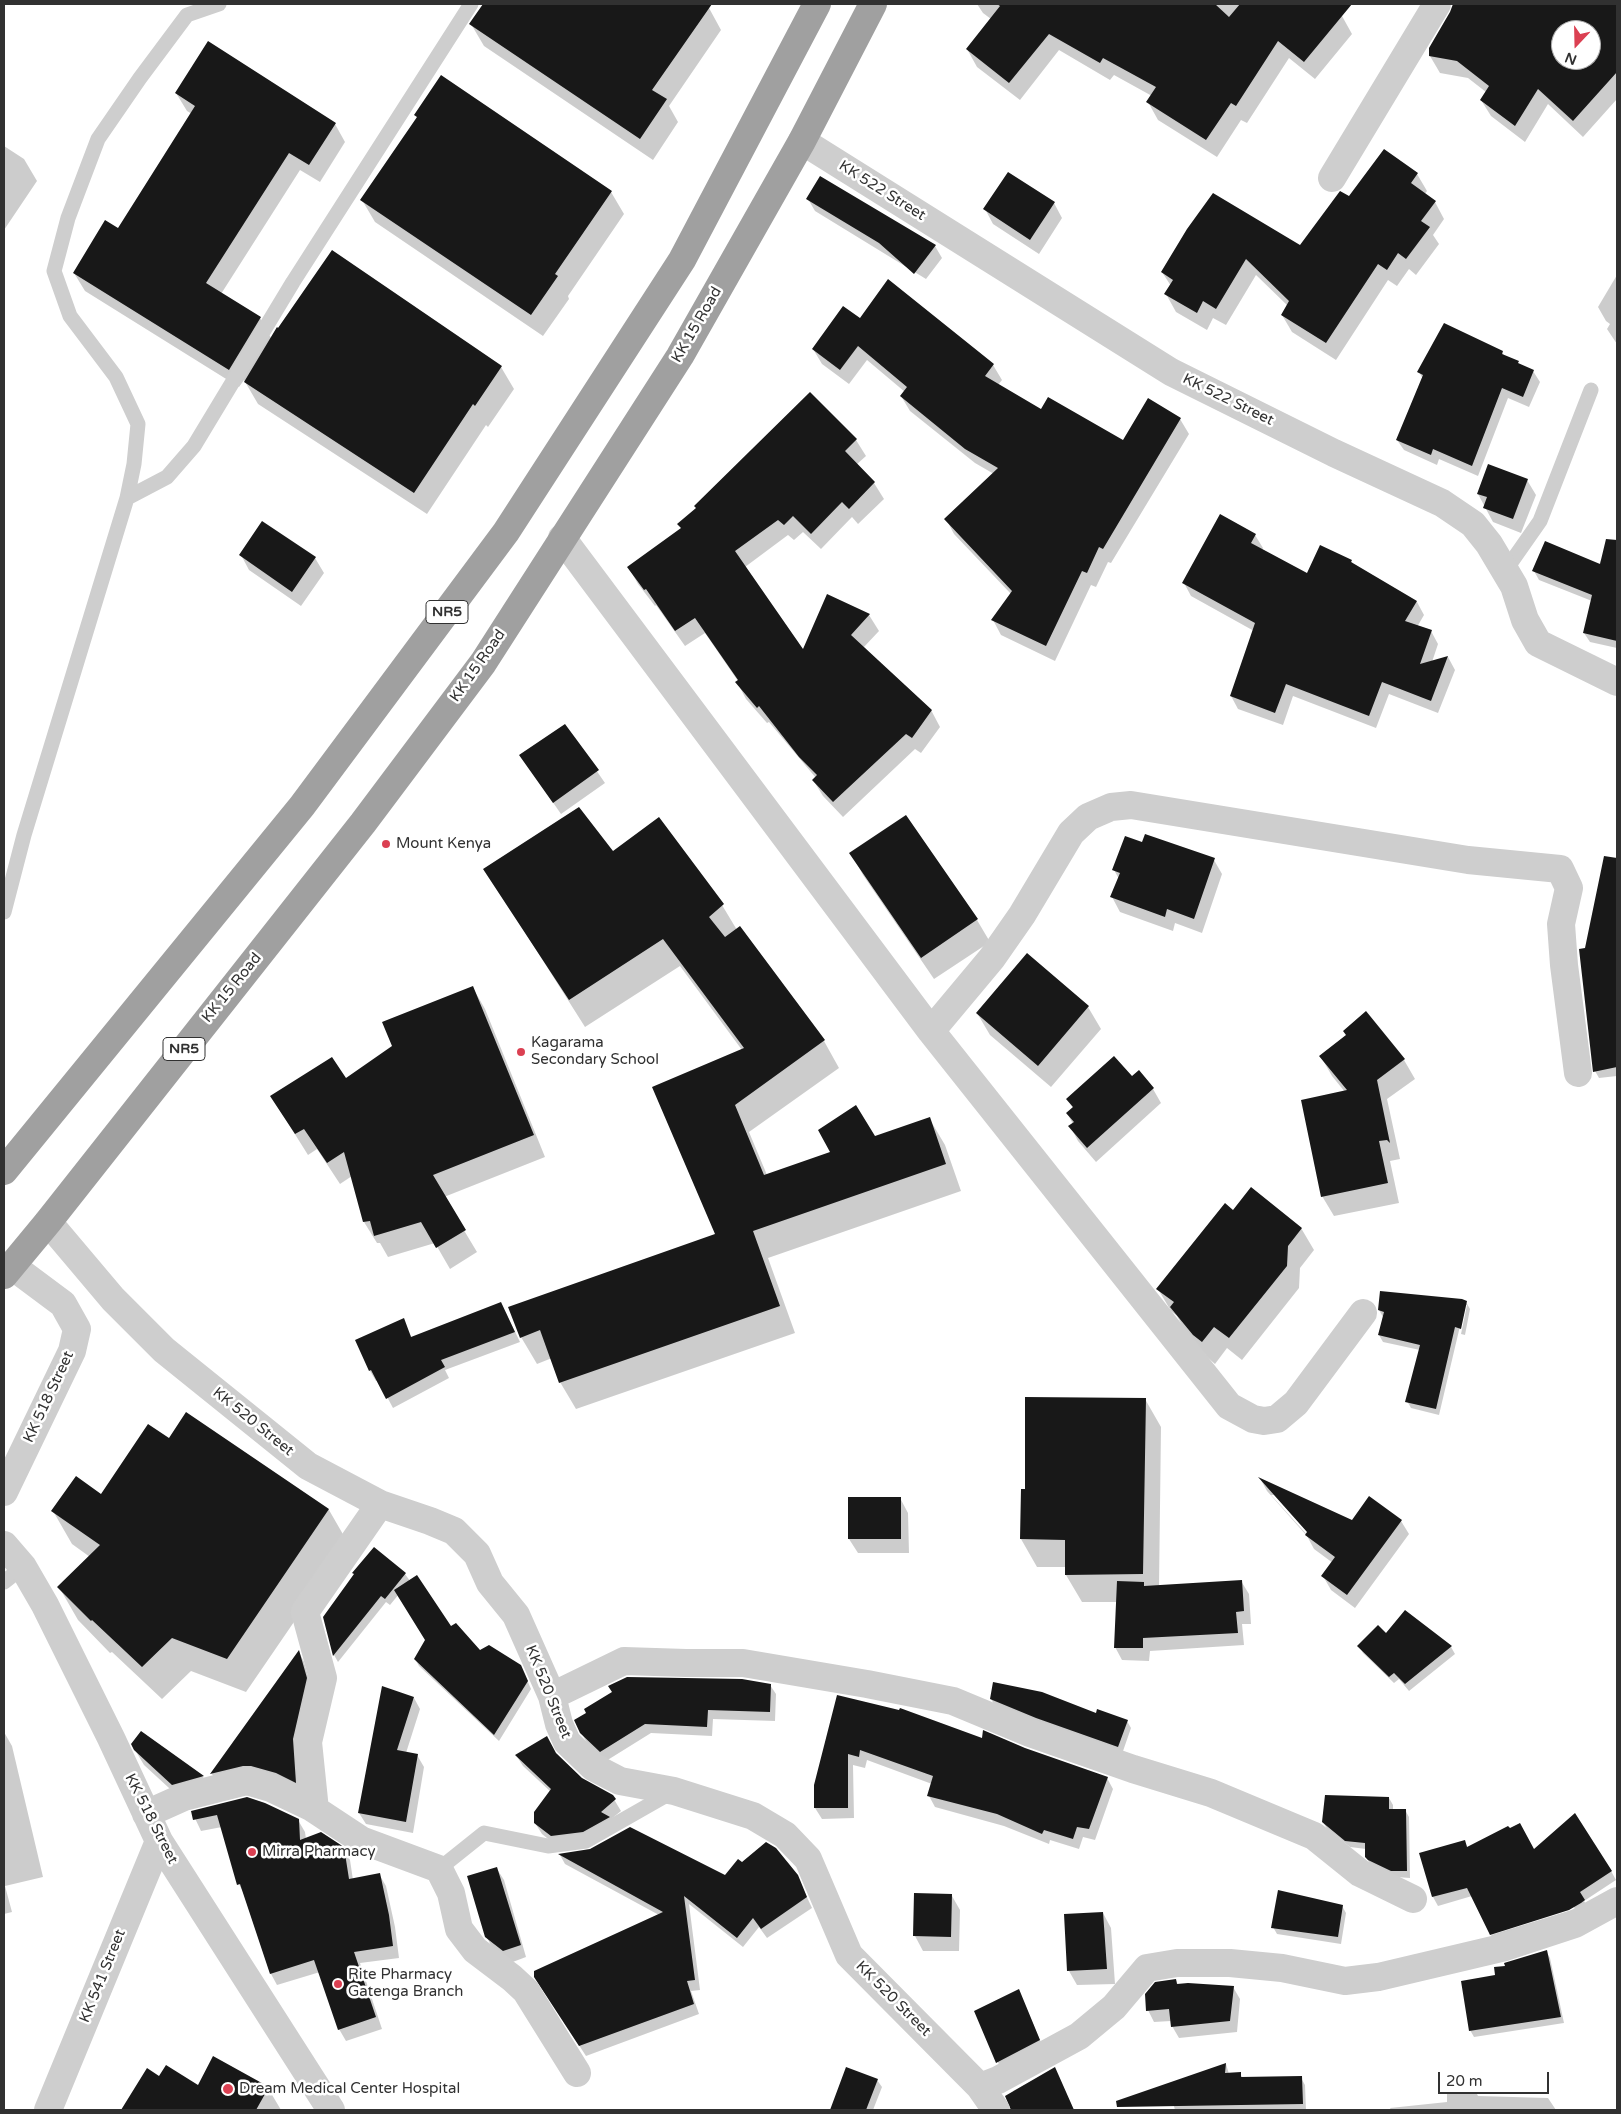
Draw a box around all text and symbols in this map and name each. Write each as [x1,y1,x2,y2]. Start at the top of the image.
north arrow [1551,20,1601,70]
text: N [1563,49,1579,68]
street label: KK 522 Street [835,157,929,225]
street label: KK 15 Road [668,284,726,366]
street label: KK 522 Street [1180,370,1276,430]
road number: NR5 [426,600,468,624]
street label: KK 15 Road [446,626,510,706]
place label: Mount Kenya [396,835,491,853]
marker: Mount Kenya [380,838,392,850]
street label: KK 15 Road [198,950,266,1026]
place label: Kagarama Secondary School [531,1034,659,1069]
road number: NR5 [163,1038,205,1060]
marker: Kagarama Secondary School [515,1046,527,1058]
street label: KK 518 Street [20,1348,78,1446]
street label: KK 520 Street [209,1384,297,1460]
street label: KK 520 Street [521,1643,575,1741]
street label: KK 518 Street [121,1771,181,1867]
place label: Mirra Pharmacy [262,1843,375,1861]
marker: Mirra Pharmacy [246,1846,258,1858]
street label: KK 541 Street [76,1927,130,2025]
street label: KK 520 Street [852,1958,934,2040]
place label: Rite Pharmacy Gatenga Branch [348,1966,463,2001]
marker: Rite Pharmacy Gatenga Branch [332,1978,344,1990]
scale bar [1441,2062,1552,2094]
text: 20 m [1446,2072,1483,2090]
place label: Dream Medical Center Hospital [239,2080,460,2098]
marker: Dream Medical Center Hospital [221,2082,235,2096]

